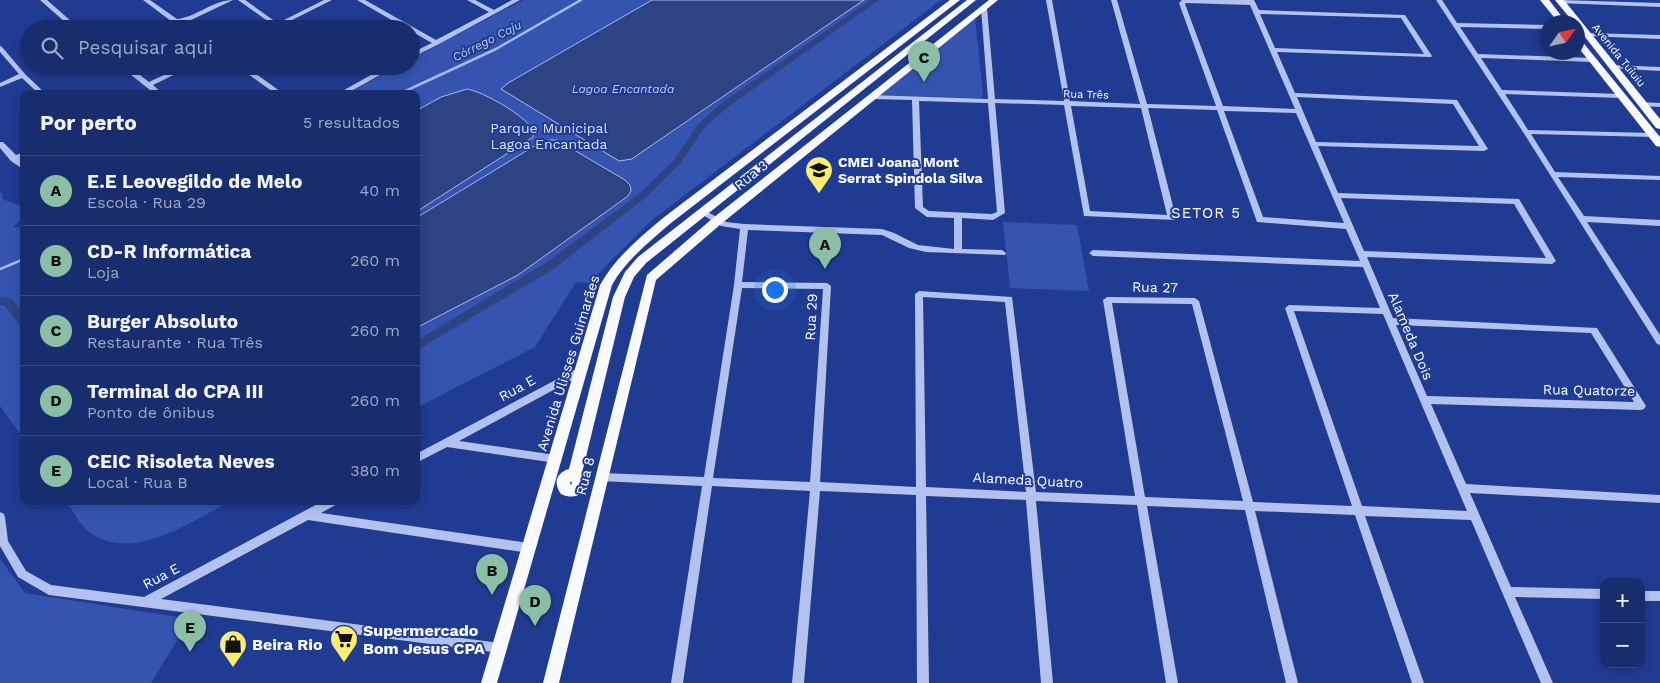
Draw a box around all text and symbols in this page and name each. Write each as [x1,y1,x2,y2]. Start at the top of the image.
north arrow [1540,15,1585,60]
water label: Córrego Caju [450,18,524,64]
search box [20,20,420,75]
street label: Avenida Tuiuiu [1589,21,1648,89]
icon: search [38,34,66,62]
text: Pesquisar aqui [78,36,213,59]
pin: C [908,41,940,82]
water label: Lagoa Encantada [572,82,675,96]
street label: Rua Três [1063,87,1109,102]
text: Por perto [40,110,137,135]
text: 5 resultados [303,113,400,132]
park label: Parque Municipal Lagoa Encantada [490,120,609,152]
place label: CMEI Joana Mont Serrat Spindola Silva [838,154,984,186]
school or university icon: CMEI Joana Mont Serrat Spindola Silva [804,155,834,194]
street label: Rua 3 [731,157,771,193]
text: E.E Leovegildo de Melo [87,170,302,193]
text: A [51,181,61,200]
text: 40 m [360,181,400,200]
text: Escola · Rua 29 [87,193,206,212]
district label: SETOR 5 [1171,204,1241,222]
pin: A [809,228,841,269]
text: CD-R Informática [87,240,251,263]
text: B [51,251,61,270]
text: 260 m [350,251,400,270]
text: Loja [87,263,119,282]
street label: Avenida Ulisses Guimarães [534,273,602,453]
your location [762,277,788,303]
street label: Rua 27 [1132,279,1178,295]
street label: Alameda Dois [1385,290,1437,382]
street label: Rua 29 [802,293,820,341]
text: Burger Absoluto [87,310,238,333]
text: C [51,321,61,340]
text: 260 m [350,321,400,340]
text: Restaurante · Rua Três [87,333,263,352]
street label: Rua E [496,371,538,404]
text: Terminal do CPA III [87,380,264,403]
street label: Rua Quatorze [1543,381,1635,399]
text: D [50,391,62,410]
text: 260 m [350,391,400,410]
text: Ponto de ônibus [87,403,215,422]
text: CEIC Risoleta Neves [87,450,275,473]
street label: Rua 8 [573,455,597,497]
text: E [51,461,61,480]
text: 380 m [350,461,400,480]
street label: Alameda Quatro [972,469,1084,491]
text: Local · Rua B [87,473,188,492]
pin: B [476,554,508,595]
street label: Rua E [140,560,182,592]
map controls [1600,578,1645,668]
button: + [1600,578,1645,623]
pin: D [519,585,551,626]
pin: E [174,611,206,652]
place label: Supermercado Bom Jesus CPA [363,621,485,658]
button: − [1600,623,1645,668]
supermarket icon: Supermercado Bom Jesus CPA [329,624,359,663]
shop icon: Beira Rio [218,629,248,668]
place label: Beira Rio [252,635,323,654]

